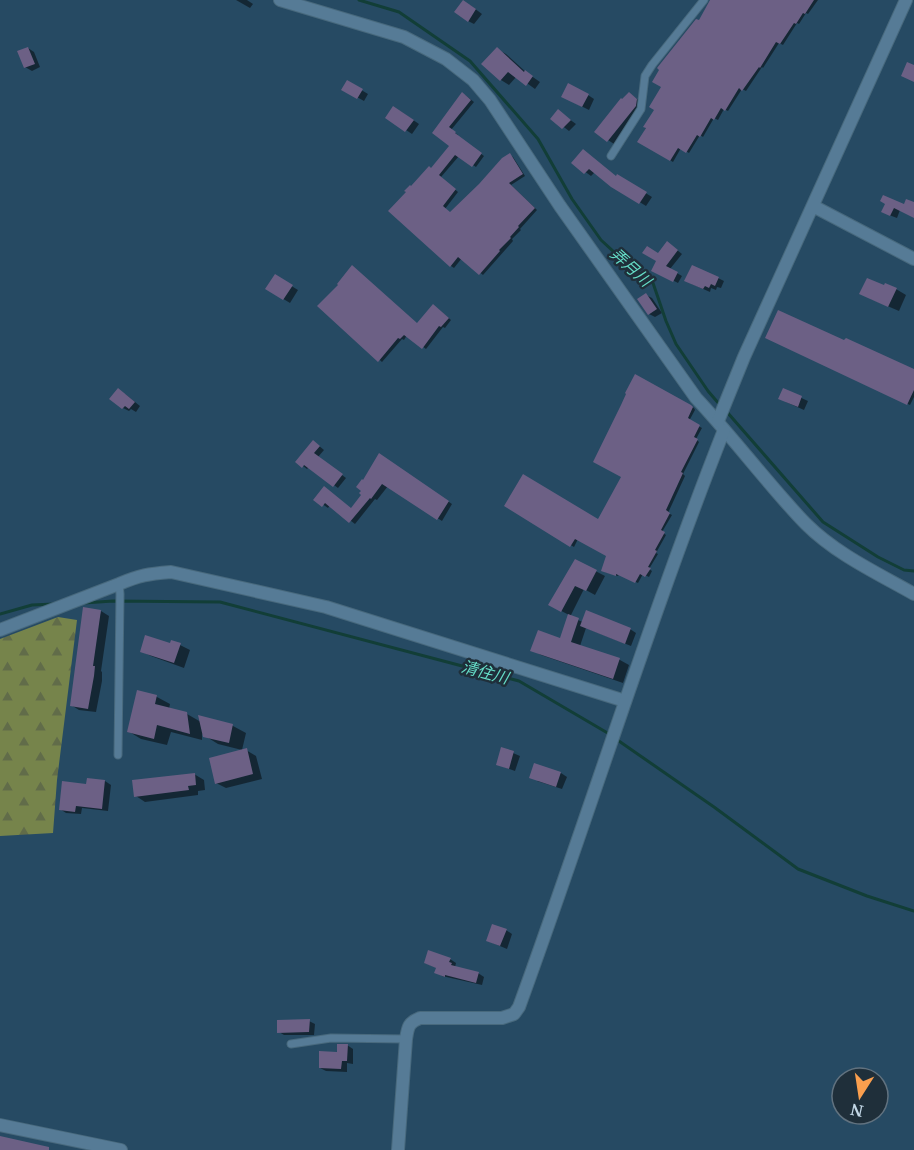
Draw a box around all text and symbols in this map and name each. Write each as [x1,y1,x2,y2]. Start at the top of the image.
water label: 弄月川 [606,243,658,293]
water label: 清住川 [459,655,513,689]
north arrow [830,1066,890,1126]
text: N [848,1099,865,1123]

